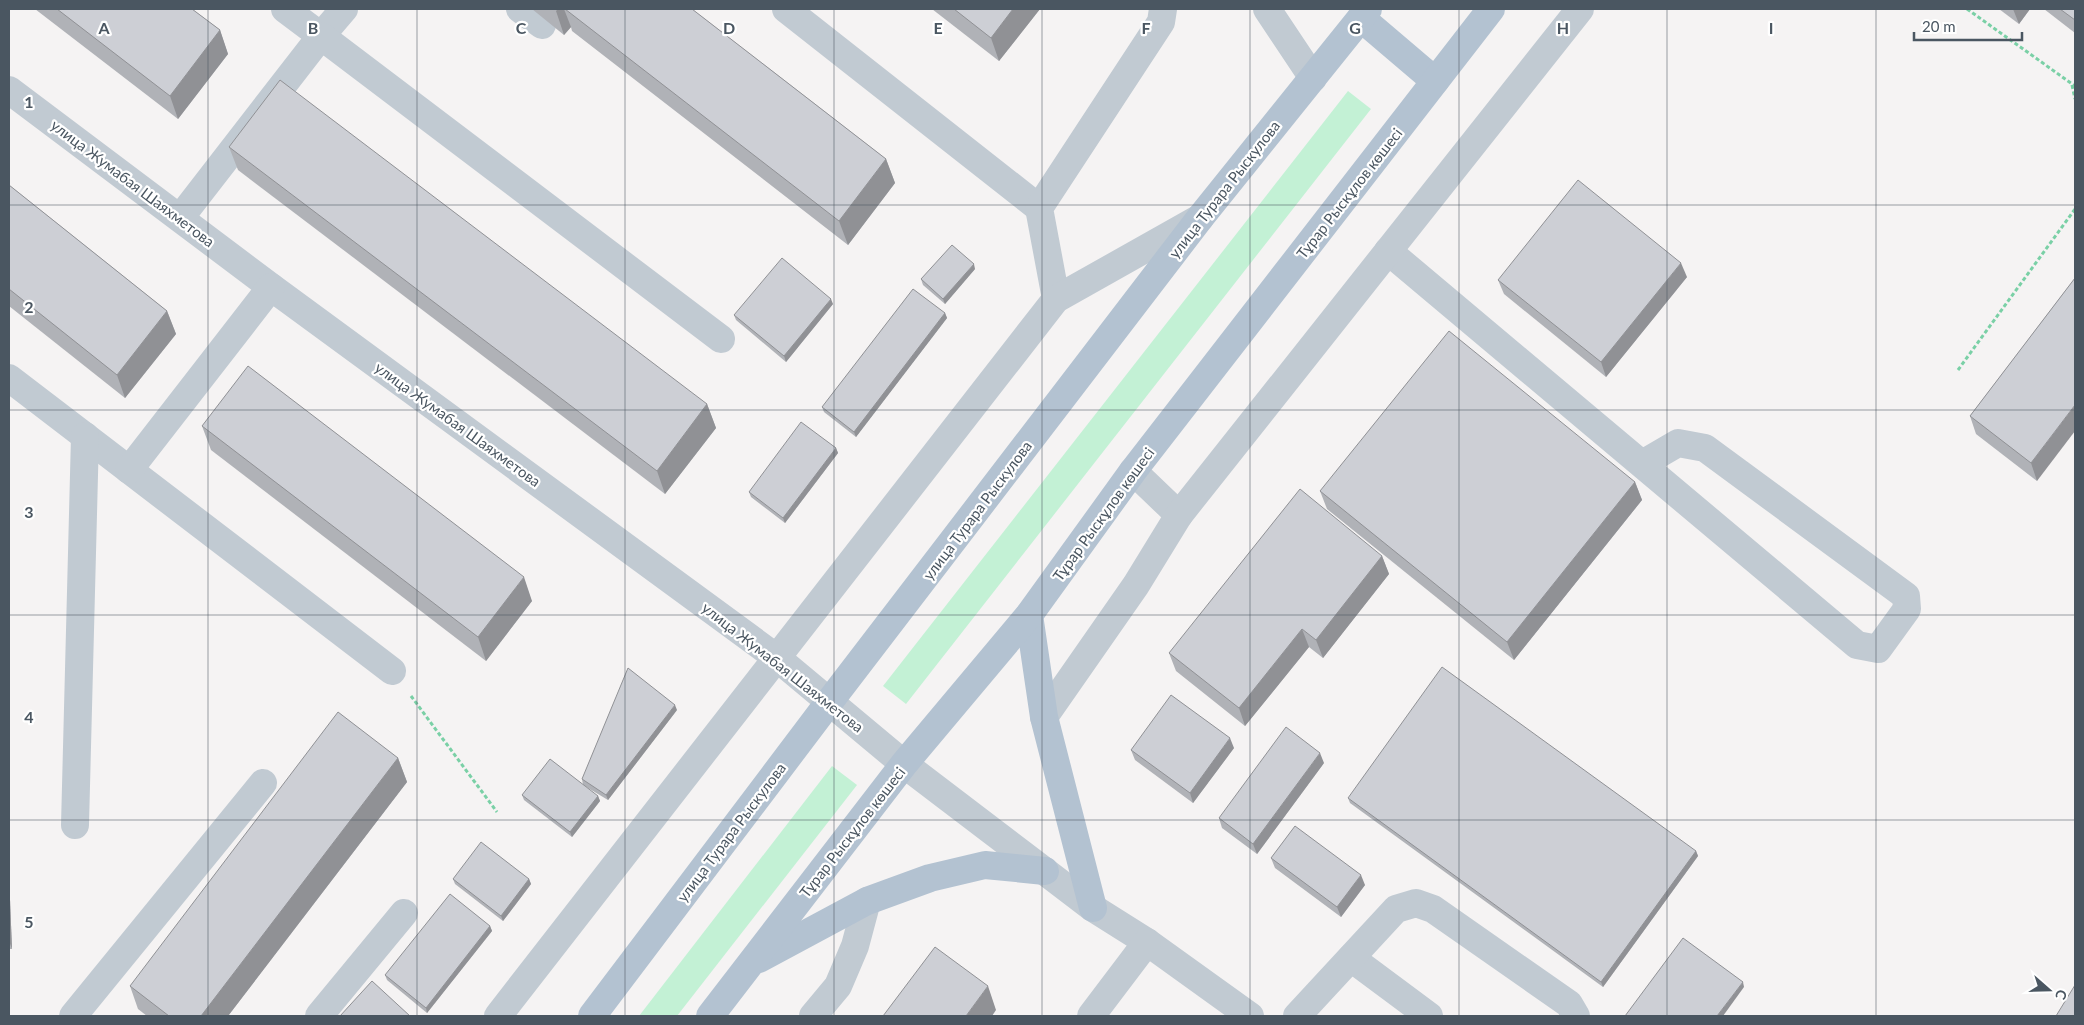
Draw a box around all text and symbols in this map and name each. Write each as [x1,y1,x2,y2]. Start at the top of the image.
scale bar [1914,10,2022,42]
text: 20 m [1922,17,1956,35]
text: A [97,18,110,37]
text: B [308,18,318,37]
text: C [516,18,527,37]
text: D [723,18,735,37]
text: E [933,18,943,37]
text: F [1141,18,1151,37]
text: G [1349,18,1361,37]
text: H [1557,18,1569,37]
text: I [1769,18,1773,37]
text: 1 [24,92,34,111]
street label: улица Жумабая Шаяхметова [48,116,218,250]
street label: улица Турара Рыскулова [1165,117,1283,261]
street label: Тұрар Рыскұлов көшесі [1292,124,1406,262]
text: 2 [24,297,34,316]
street label: улица Жумабая Шаяхметова [372,358,544,490]
street label: улица Турара Рыскулова [919,437,1035,583]
street label: Тұрар Рыскұлов көшесі [1049,444,1157,584]
text: 3 [24,502,34,521]
street label: улица Жумабая Шаяхметова [699,598,867,736]
text: 4 [24,707,34,726]
street label: улица Турара Рыскулова [673,759,789,905]
street label: Тұрар Рыскұлов көшесі [795,763,909,901]
text: 5 [24,912,34,931]
north arrow [2024,965,2074,1015]
text: С [2052,987,2071,1003]

